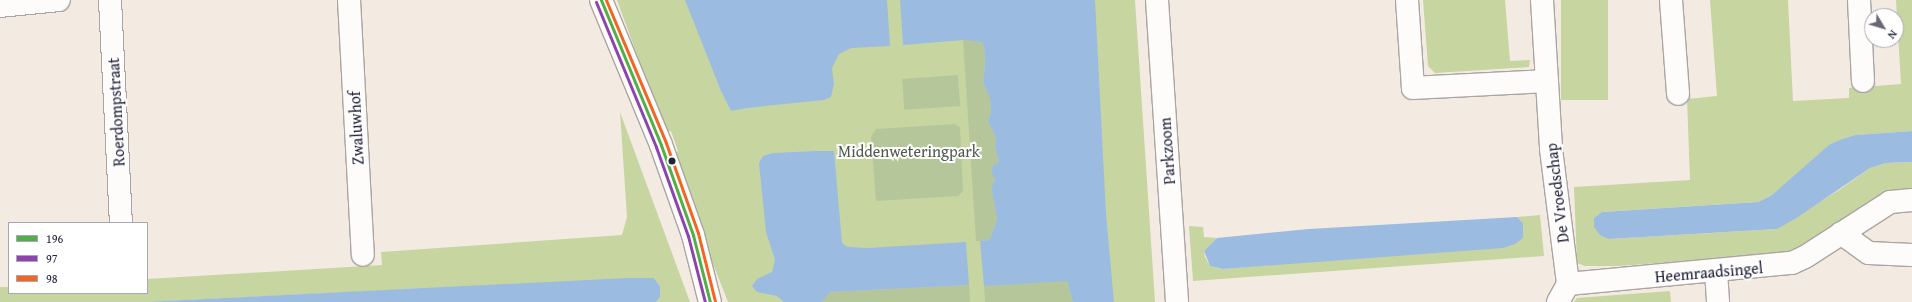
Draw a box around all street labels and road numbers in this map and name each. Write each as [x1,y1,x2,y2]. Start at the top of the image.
street label: Roerdompstraat [104,57,128,167]
street label: Zwaluwhof [344,91,368,165]
street label: Parkzoom [1155,117,1179,185]
street label: De Vroedschap [1541,142,1573,244]
street label: Heemraadsingel [1654,258,1764,286]

